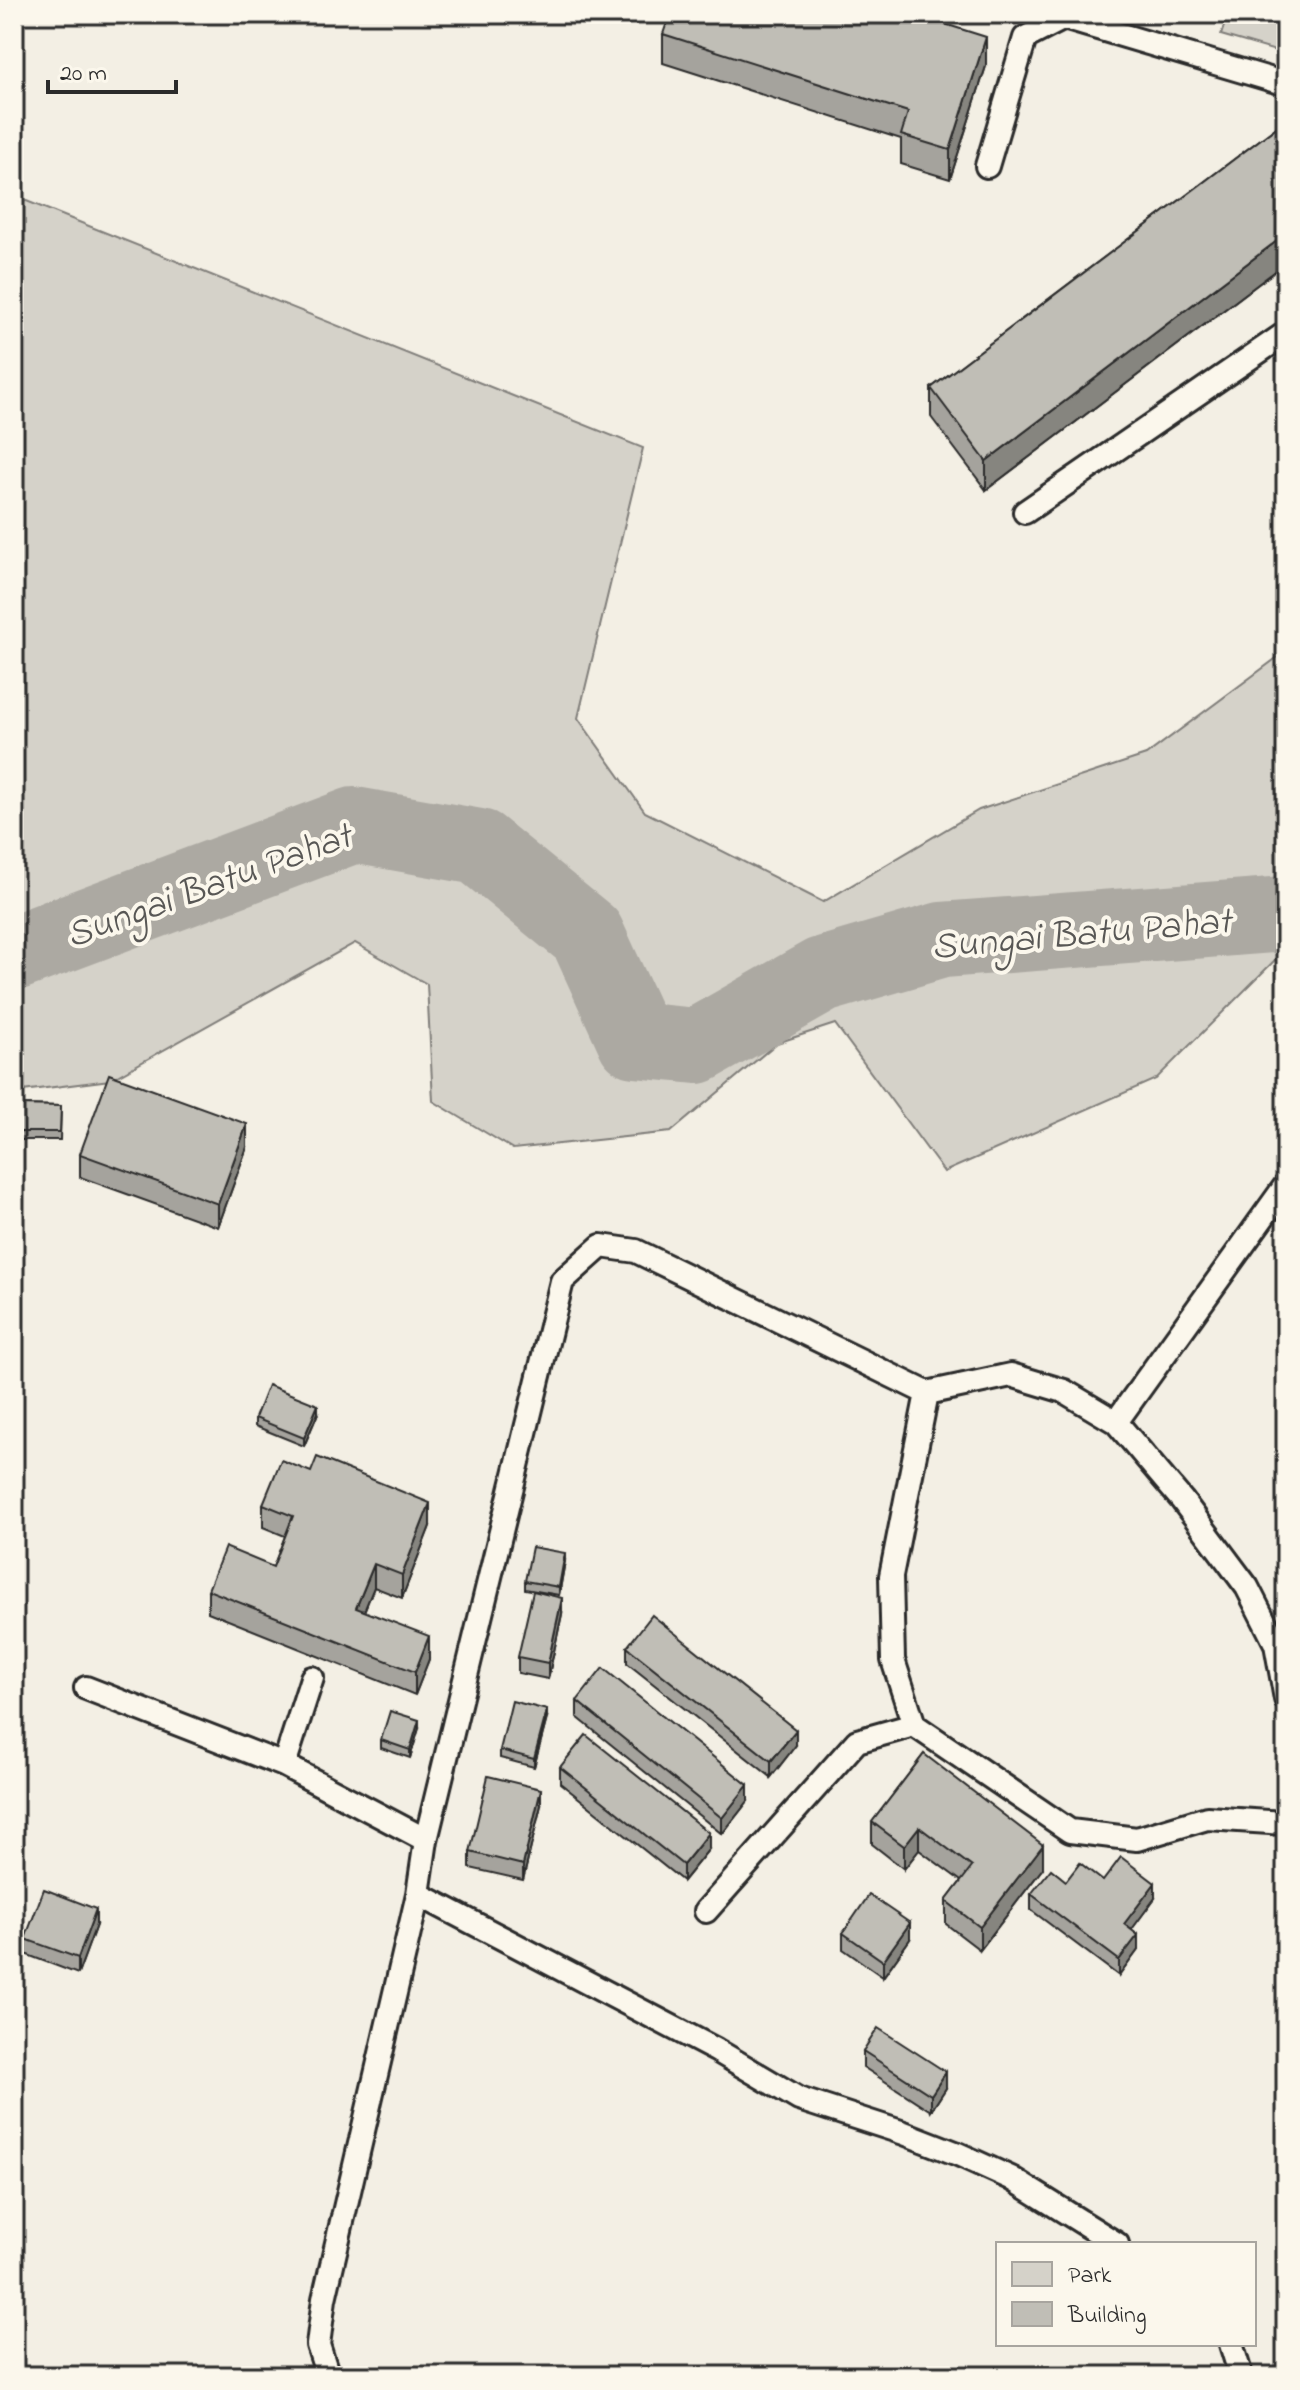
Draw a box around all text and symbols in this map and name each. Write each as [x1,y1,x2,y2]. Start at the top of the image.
scale bar [48,44,176,94]
text: 20 m [60,57,107,92]
water label: Sungai Batu Pahat [59,809,363,965]
water label: Sungai Batu Pahat [929,895,1237,977]
legend [996,2242,1256,2346]
text: Park [1068,2259,1112,2294]
text: Building [1067,2299,1147,2334]

